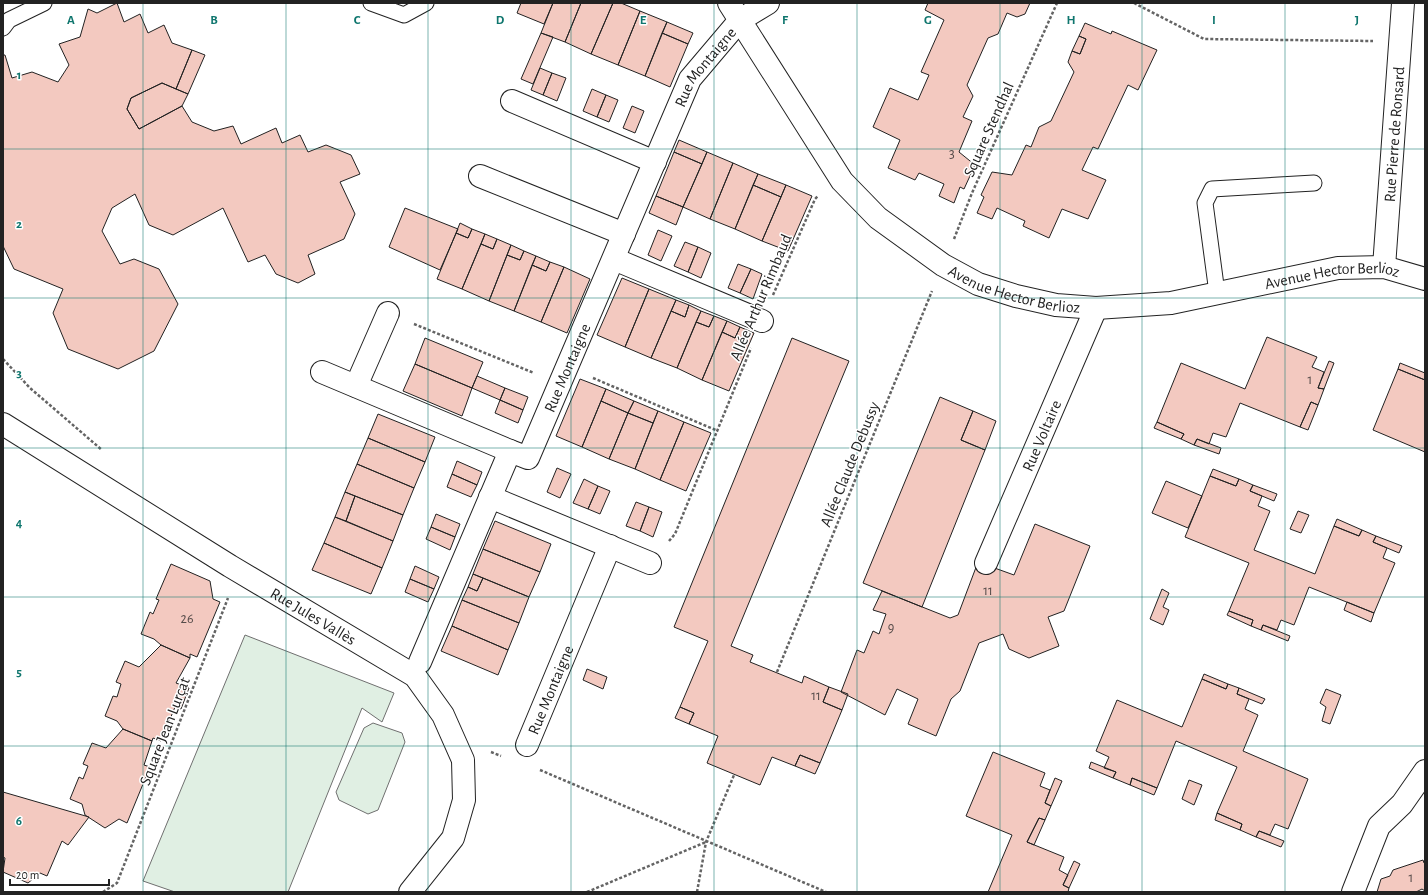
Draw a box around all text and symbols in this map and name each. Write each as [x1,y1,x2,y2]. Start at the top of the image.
text: A [67,14,75,27]
text: B [210,14,218,27]
text: C [354,14,361,27]
text: D [496,14,505,27]
text: E [640,14,647,27]
text: F [782,14,789,27]
text: G [924,14,932,27]
text: H [1066,14,1076,27]
text: I [1212,14,1216,27]
text: J [1355,14,1359,27]
street label: Rue Montaigne [672,24,739,109]
street label: Rue Pierre de Ronsard [1382,66,1407,203]
text: 1 [17,69,21,82]
street label: Square Stendhal [961,80,1017,179]
house number: 3 [949,147,955,161]
text: 2 [16,218,22,231]
street label: Allée Arthur Rimbaud [727,232,795,363]
street label: Avenue Hector Berlioz [1263,260,1402,292]
street label: Avenue Hector Berlioz [946,263,1081,316]
street label: Rue Montaigne [542,321,594,415]
text: 3 [16,367,22,380]
house number: 1 [1308,373,1312,387]
street label: Rue Voltaire [1020,398,1064,474]
street label: Allée Claude Debussy [818,399,883,530]
text: 4 [16,517,23,530]
house number: 11 [983,584,993,598]
street label: Rue Jules Vallès [268,585,359,648]
house number: 26 [181,612,193,626]
house number: 9 [888,621,894,635]
street label: Rue Montaigne [525,643,577,737]
text: 5 [16,666,22,679]
street label: Square Jean Lurçat [137,675,193,788]
house number: 11 [811,689,821,703]
text: 6 [16,815,22,828]
scale bar [10,861,109,887]
text: 20 m [16,869,39,881]
house number: 1 [1409,871,1413,885]

